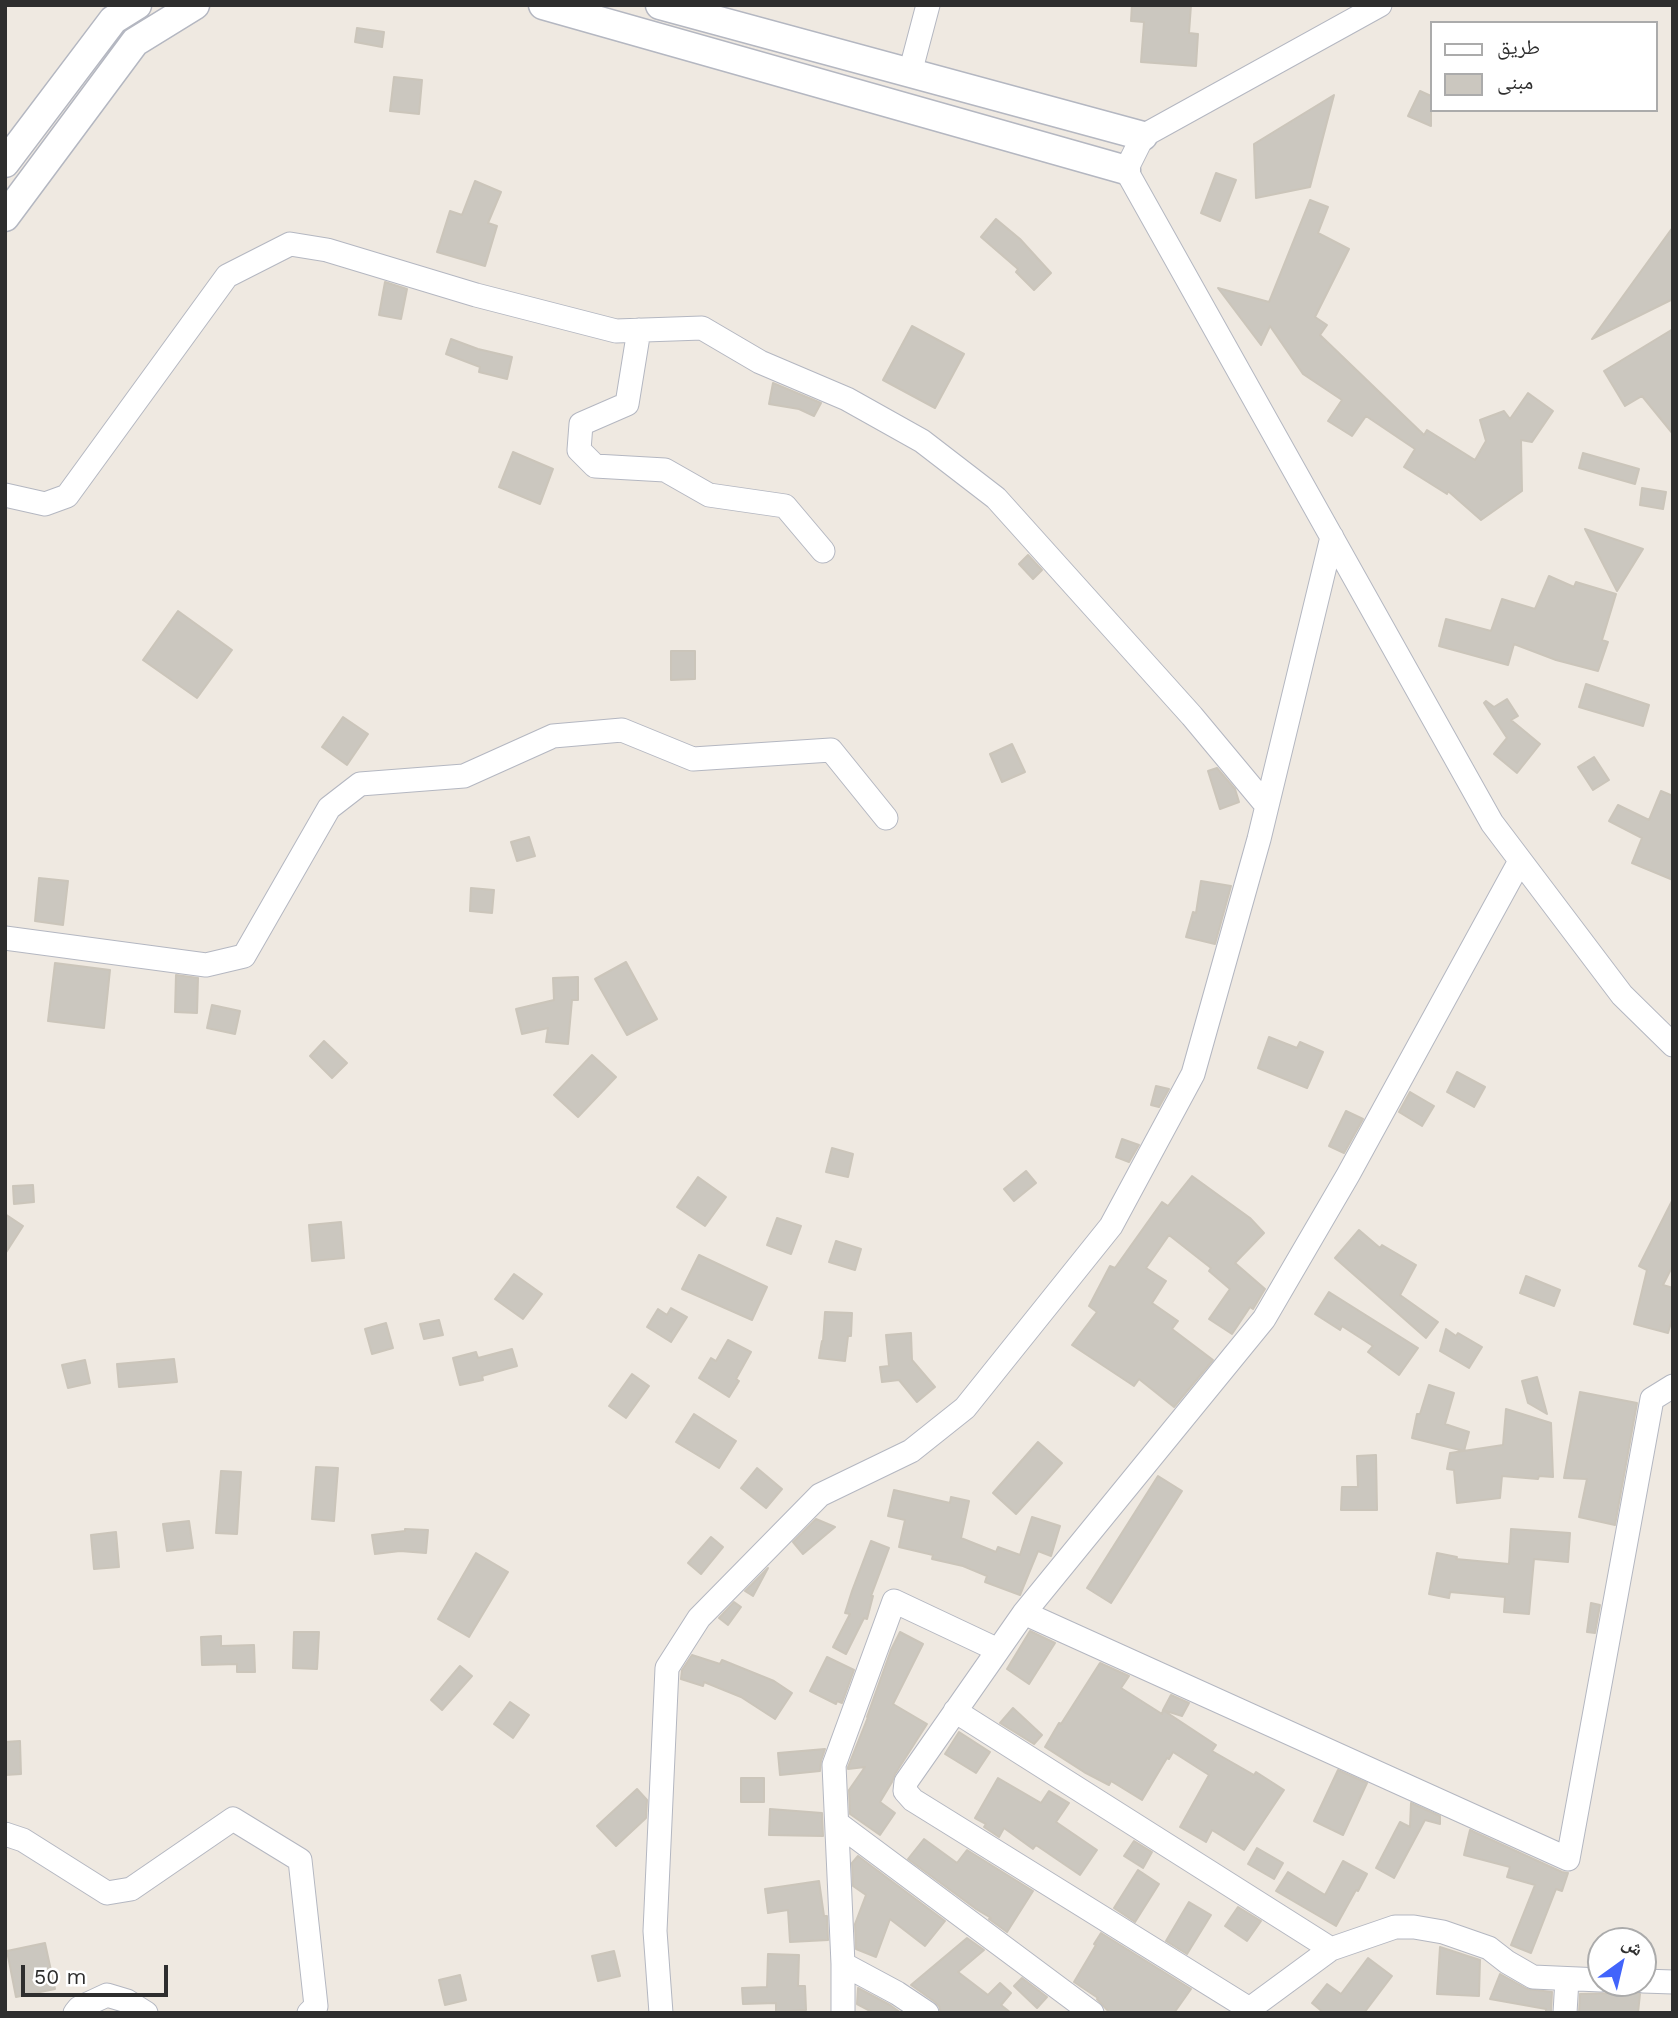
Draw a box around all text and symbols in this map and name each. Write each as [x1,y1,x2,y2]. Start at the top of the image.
legend [1430,21,1657,112]
text: طريق [1497,34,1540,59]
text: مبنى [1497,69,1533,94]
north arrow [1587,1927,1657,1997]
text: ش [1618,1931,1648,1961]
scale bar [24,1952,172,1996]
text: 50 m [34,1964,86,1989]

